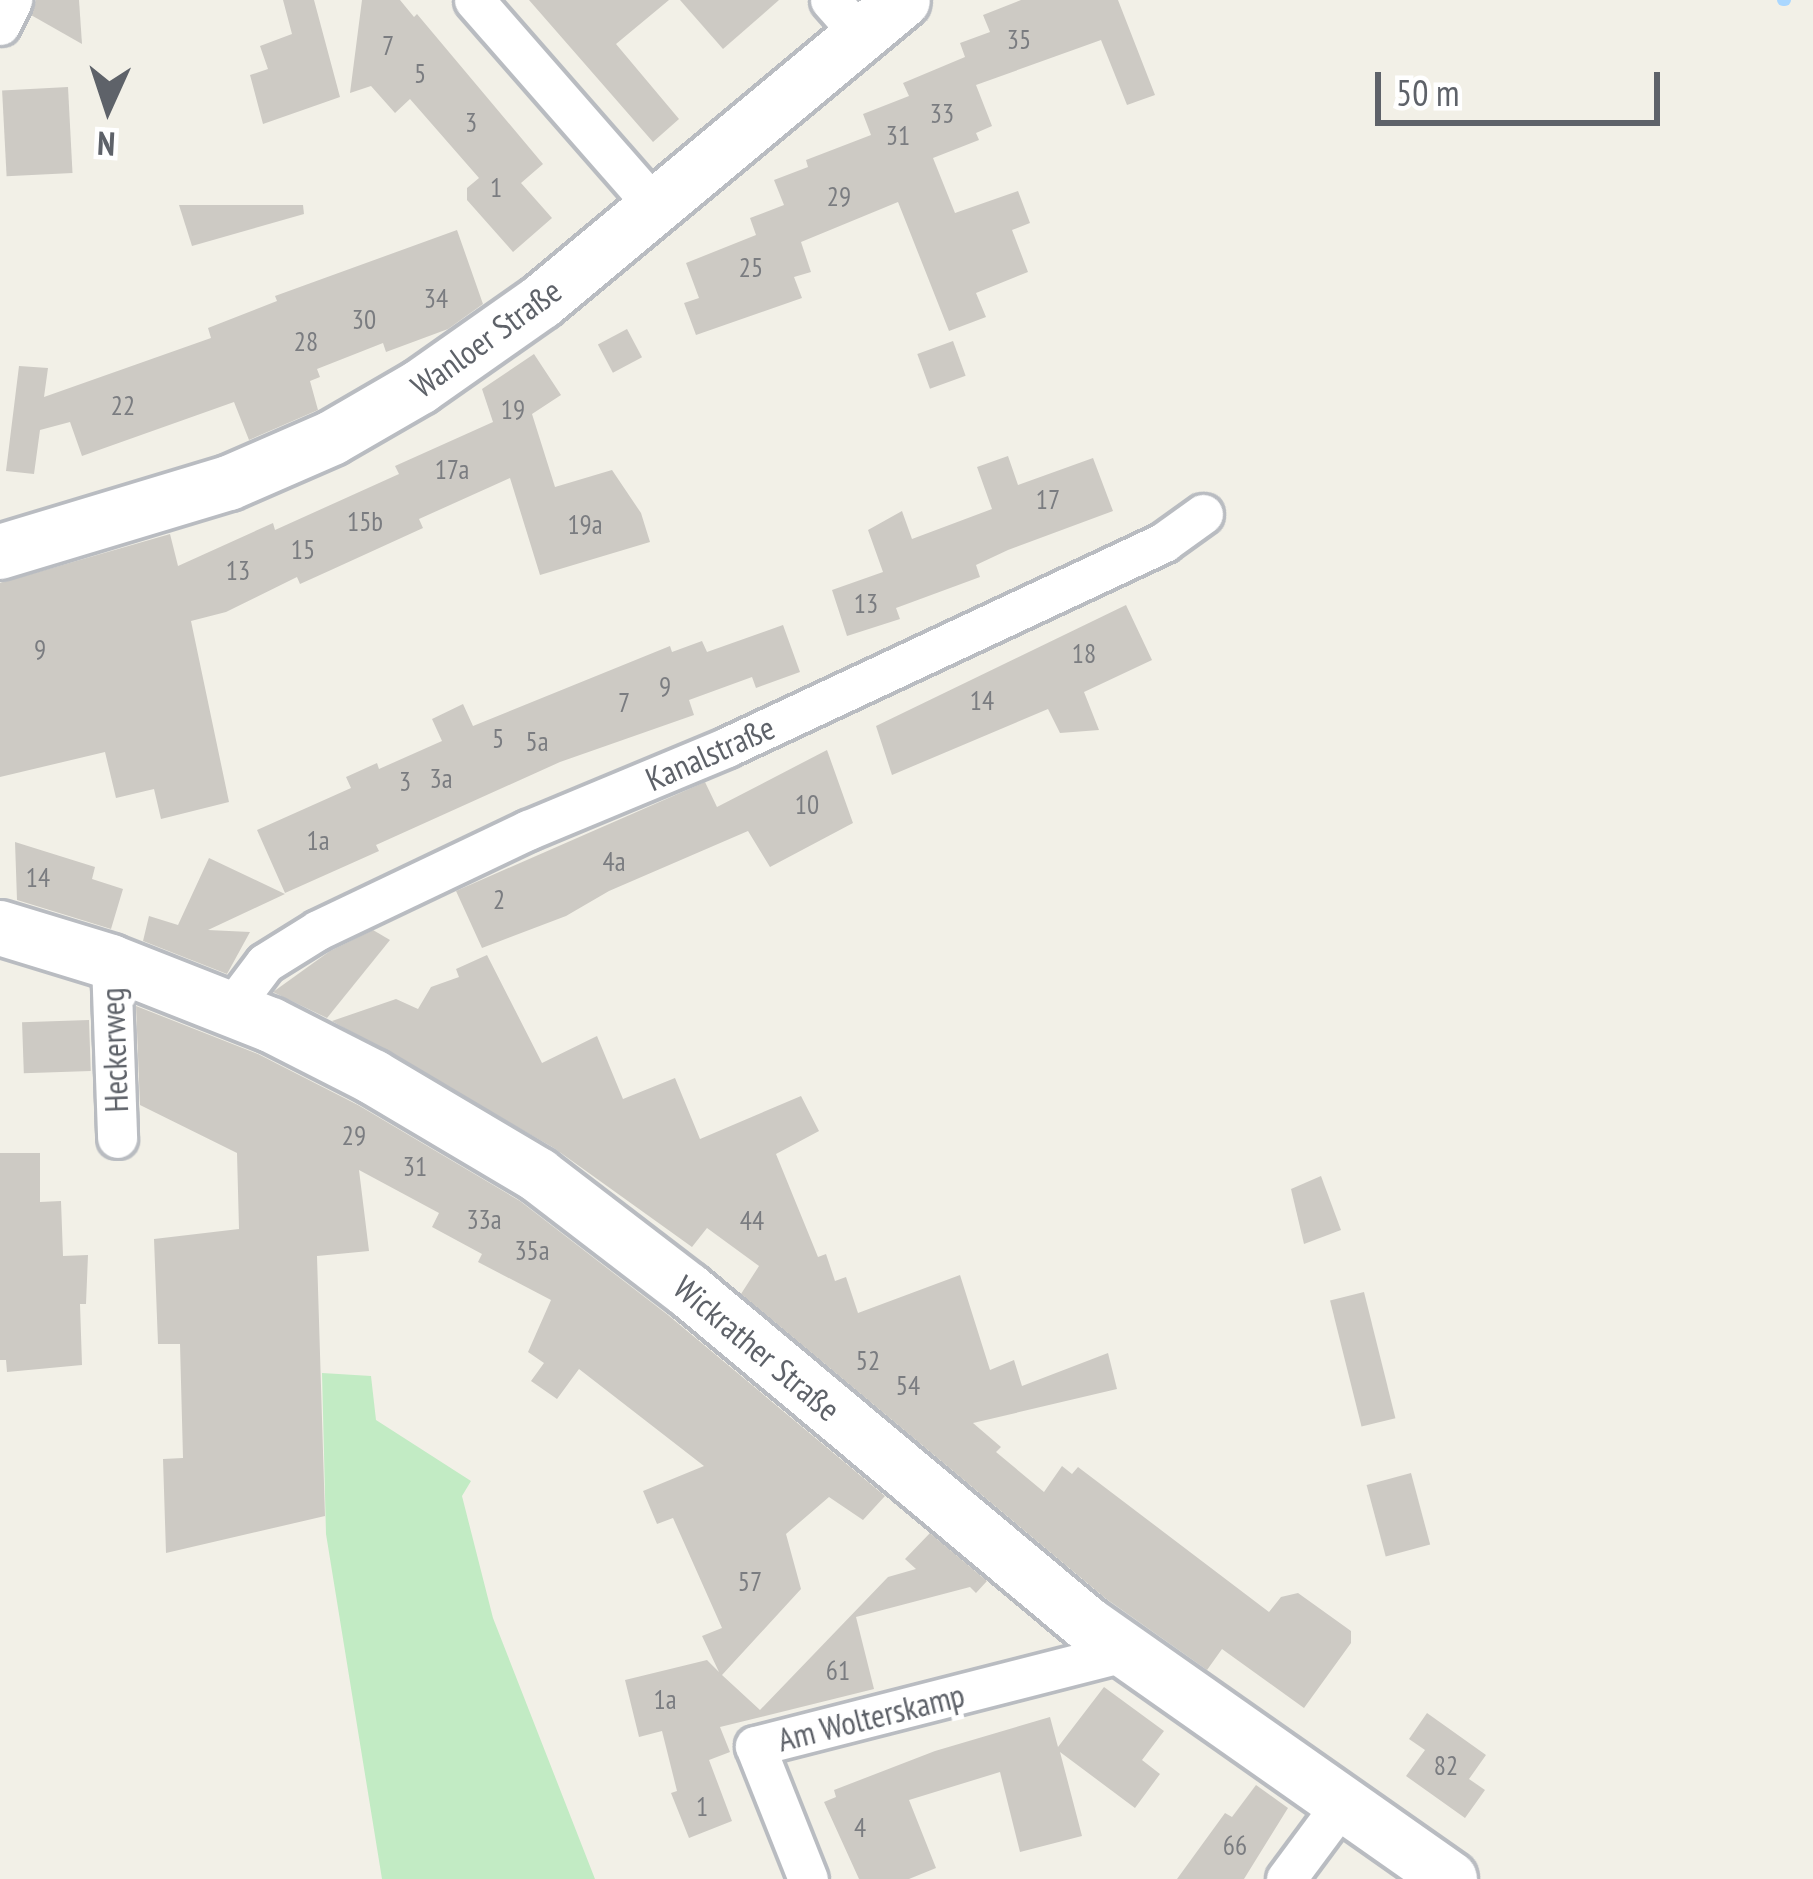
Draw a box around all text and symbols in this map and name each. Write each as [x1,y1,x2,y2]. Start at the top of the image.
house number: 35 [1007,24,1031,56]
house number: 7 [382,30,394,62]
north arrow [48,48,168,168]
scale bar [1381,48,1666,122]
house number: 5 [414,58,426,90]
text: 50 m [1396,69,1459,116]
house number: 33 [930,98,954,130]
house number: 3 [465,107,477,139]
house number: 31 [886,120,910,152]
text: N [96,123,116,166]
house number: 1 [490,172,502,204]
house number: 29 [827,181,851,213]
house number: 25 [739,252,763,284]
street label: Wanloer Straße [403,270,569,406]
house number: 34 [424,283,448,315]
house number: 30 [352,304,376,336]
house number: 28 [294,326,318,358]
house number: 22 [111,390,135,422]
house number: 19 [501,394,525,426]
house number: 17a [435,454,469,486]
house number: 17 [1036,484,1060,516]
house number: 15b [347,506,383,538]
house number: 19a [567,509,603,541]
house number: 15 [291,534,315,566]
house number: 13 [226,555,250,587]
house number: 13 [854,588,878,620]
house number: 9 [34,634,46,666]
house number: 18 [1072,638,1096,670]
house number: 9 [659,671,671,703]
house number: 14 [970,685,994,717]
house number: 7 [618,687,630,719]
street label: Kanalstraße [640,707,780,799]
house number: 5 [492,723,504,755]
house number: 5a [526,726,548,758]
house number: 3a [430,763,452,795]
house number: 3 [399,766,411,798]
house number: 10 [795,789,819,821]
house number: 1a [307,825,329,857]
house number: 4a [603,846,625,878]
house number: 14 [26,862,50,894]
house number: 2 [493,884,505,916]
street label: Heckerweg [92,987,136,1113]
house number: 29 [342,1120,366,1152]
house number: 31 [403,1151,427,1183]
house number: 33a [466,1204,502,1236]
house number: 44 [740,1205,764,1237]
house number: 35a [514,1235,550,1267]
street label: Wickrather Straße [666,1267,848,1429]
house number: 52 [856,1345,880,1377]
house number: 54 [896,1370,920,1402]
house number: 57 [738,1566,762,1598]
house number: 61 [826,1655,850,1687]
street label: Am Wolterskamp [773,1675,969,1759]
house number: 1a [654,1684,676,1716]
house number: 82 [1434,1750,1458,1782]
house number: 1 [696,1791,708,1823]
house number: 4 [854,1812,866,1844]
house number: 66 [1223,1830,1247,1862]

